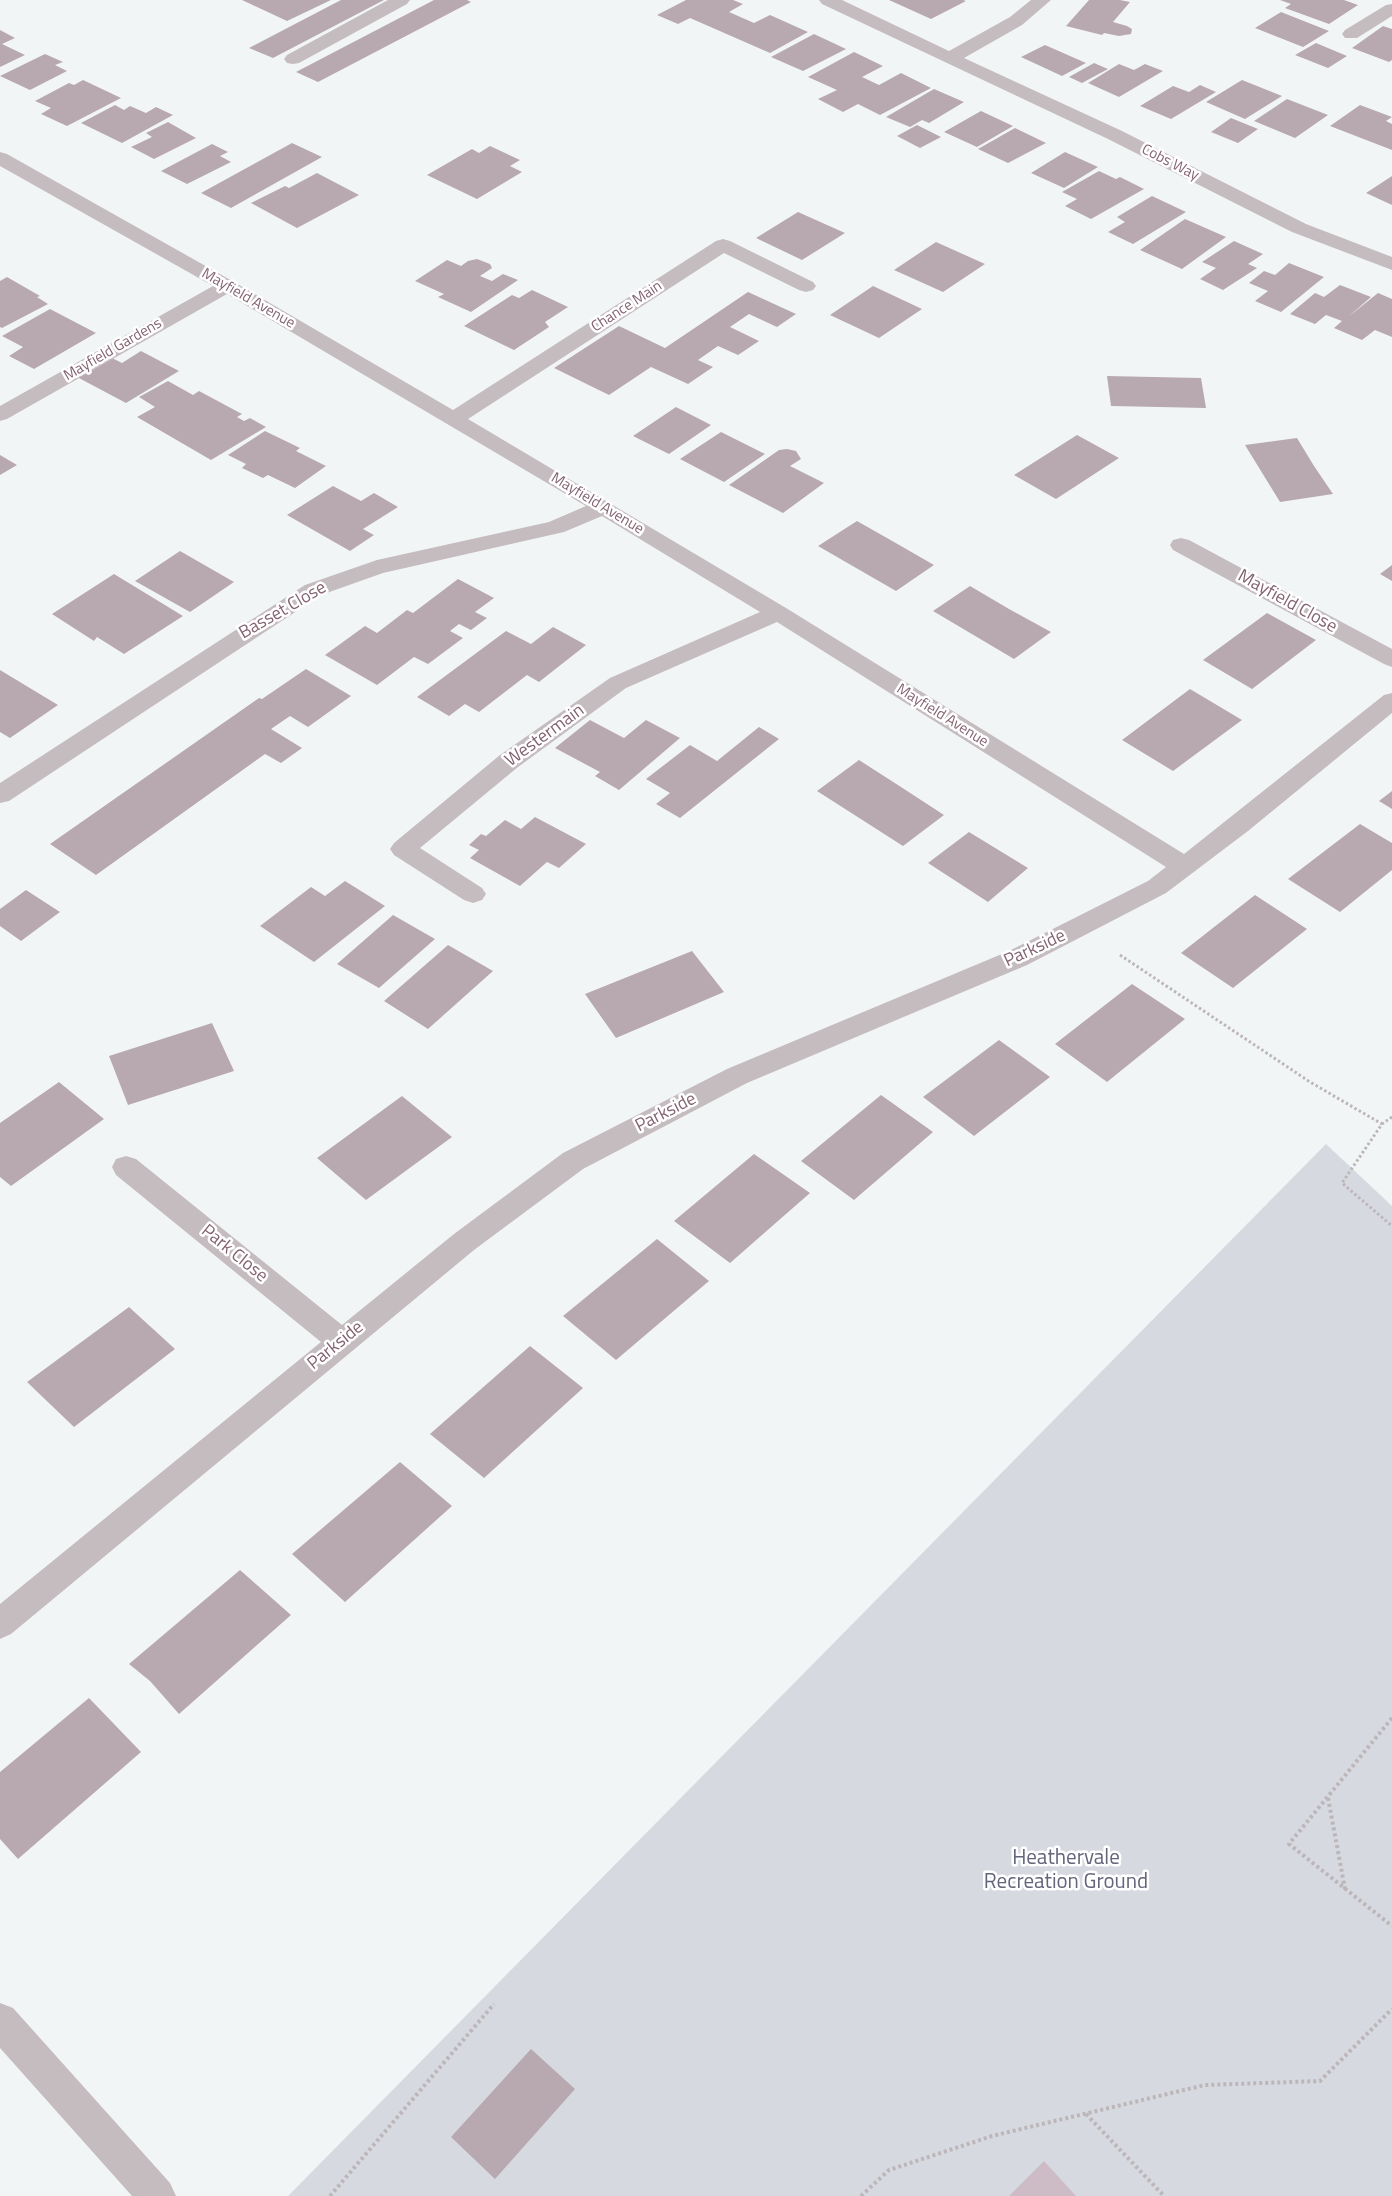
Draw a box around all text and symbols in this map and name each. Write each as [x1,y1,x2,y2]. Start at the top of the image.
street label: Cobs Way [1138,141,1202,185]
street label: Mayfield Avenue [198,265,298,333]
street label: Chance Main [588,278,666,336]
street label: Mayfield Gardens [61,315,165,385]
street label: Mayfield Avenue [547,469,647,539]
street label: Mayfield Close [1234,566,1340,638]
street label: Basset Close [236,577,330,645]
street label: Mayfield Avenue [893,681,991,751]
street label: Westermain [501,700,589,772]
street label: Parkside [1001,925,1069,973]
street label: Parkside [632,1089,700,1137]
street label: Park Close [196,1221,272,1287]
street label: Parkside [304,1317,368,1375]
park label: Heathervale Recreation Ground [984,1846,1148,1896]

